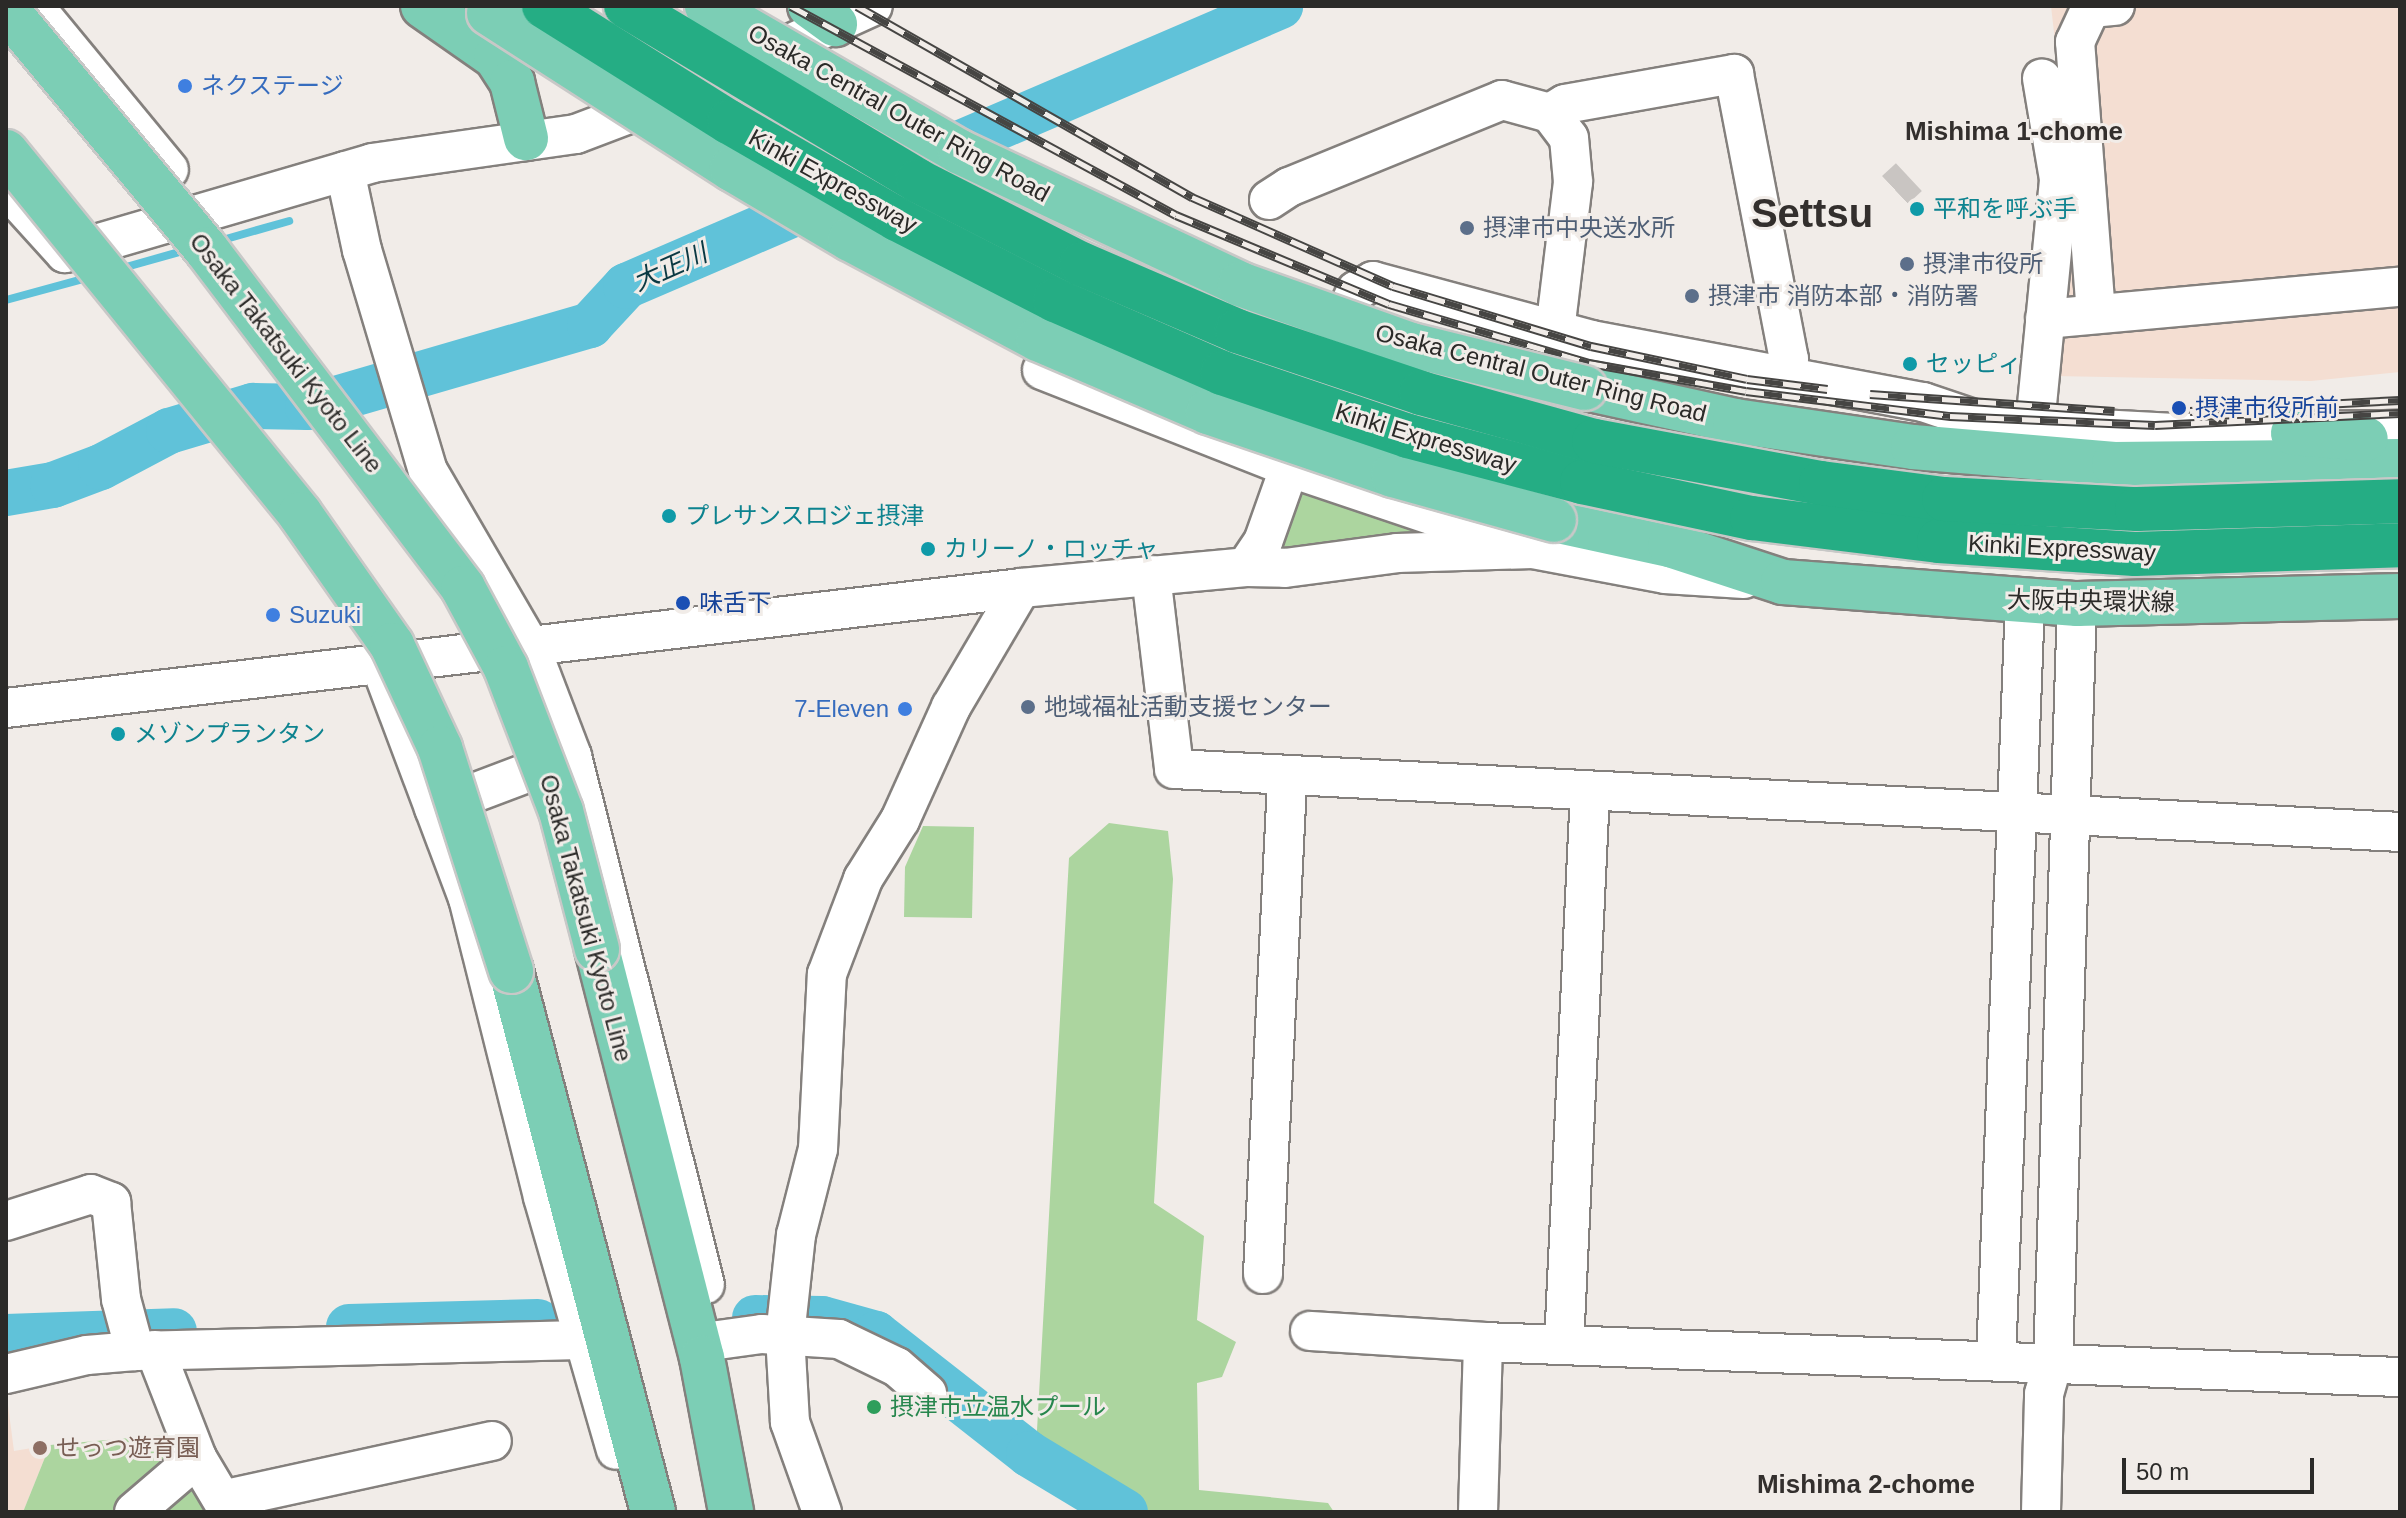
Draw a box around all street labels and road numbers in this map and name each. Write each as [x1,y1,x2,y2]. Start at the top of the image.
street label: Osaka Central Outer Ring Road [743,18,1055,208]
street label: Kinki Expressway [744,123,922,239]
street label: Osaka Takatsuki Kyoto Line [183,227,389,479]
street label: Osaka Central Outer Ring Road [1372,318,1710,428]
street label: Kinki Expressway [1332,397,1520,479]
street label: Kinki Expressway [1967,529,2157,567]
street label: 大阪中央環状線 [2007,585,2175,617]
street label: Osaka Takatsuki Kyoto Line [534,771,638,1065]

